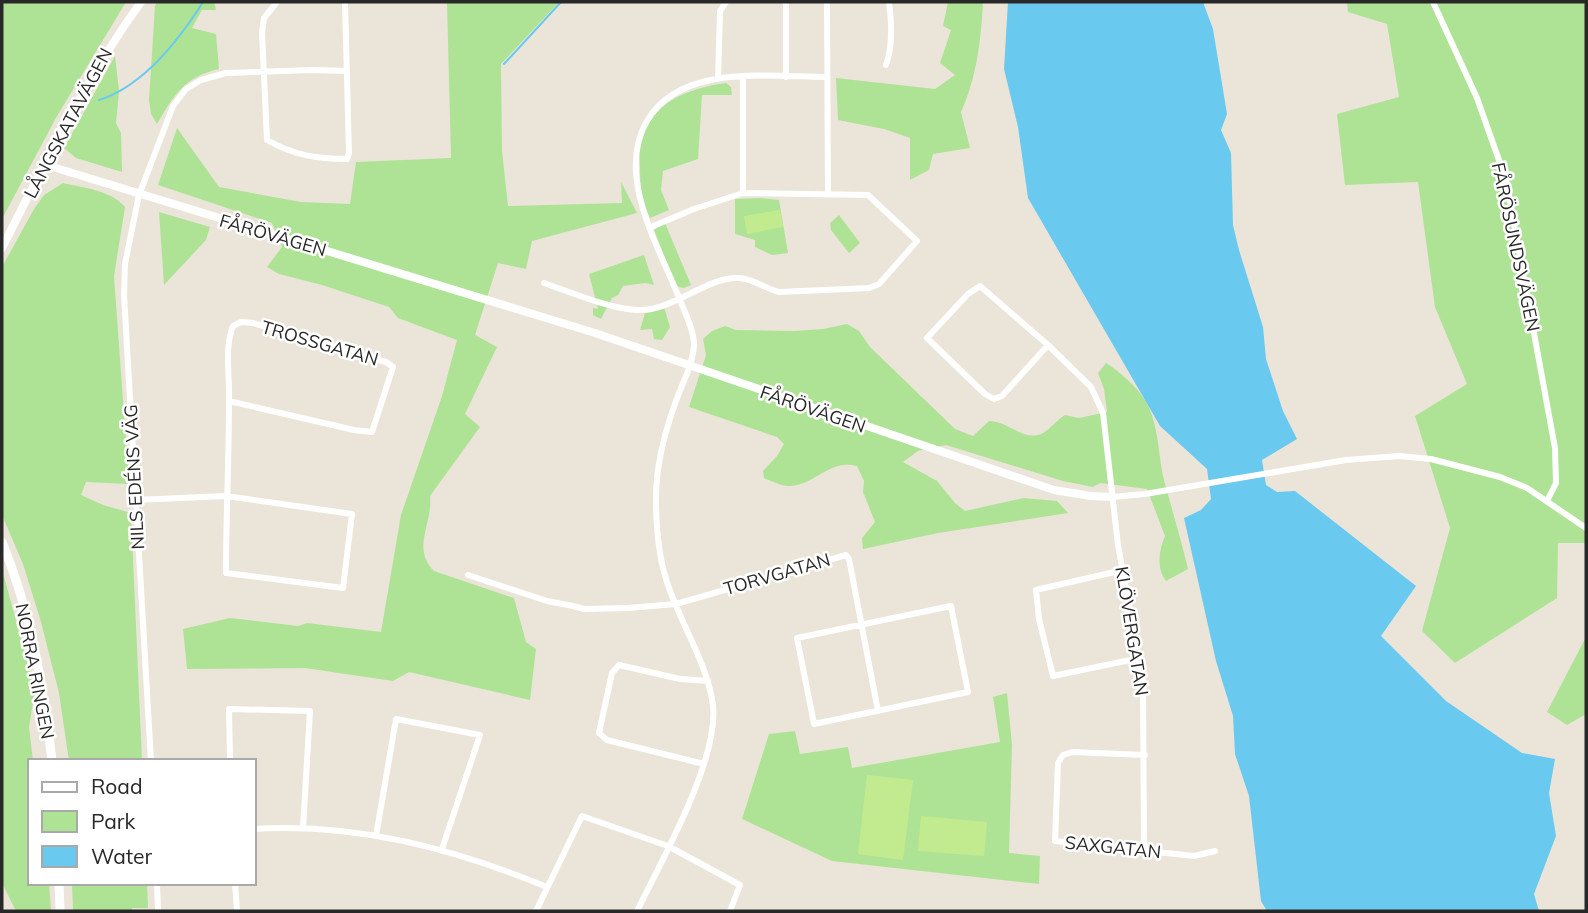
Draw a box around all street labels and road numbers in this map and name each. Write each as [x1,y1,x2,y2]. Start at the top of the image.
street label: LÅNGSKATAVÄGEN [19,44,117,202]
street label: FÅRÖSUNDSVÄGEN [1487,160,1545,334]
street label: FÅRÖVÄGEN [217,209,329,261]
street label: TROSSGATAN [259,315,381,371]
street label: FÅRÖVÄGEN [757,380,869,438]
street label: NILS EDÉNS VÄG [119,404,149,550]
street label: TORVGATAN [721,548,833,600]
street label: KLÖVERGATAN [1110,565,1154,697]
street label: NORRA RINGEN [11,601,59,741]
street label: SAXGATAN [1064,831,1162,863]

